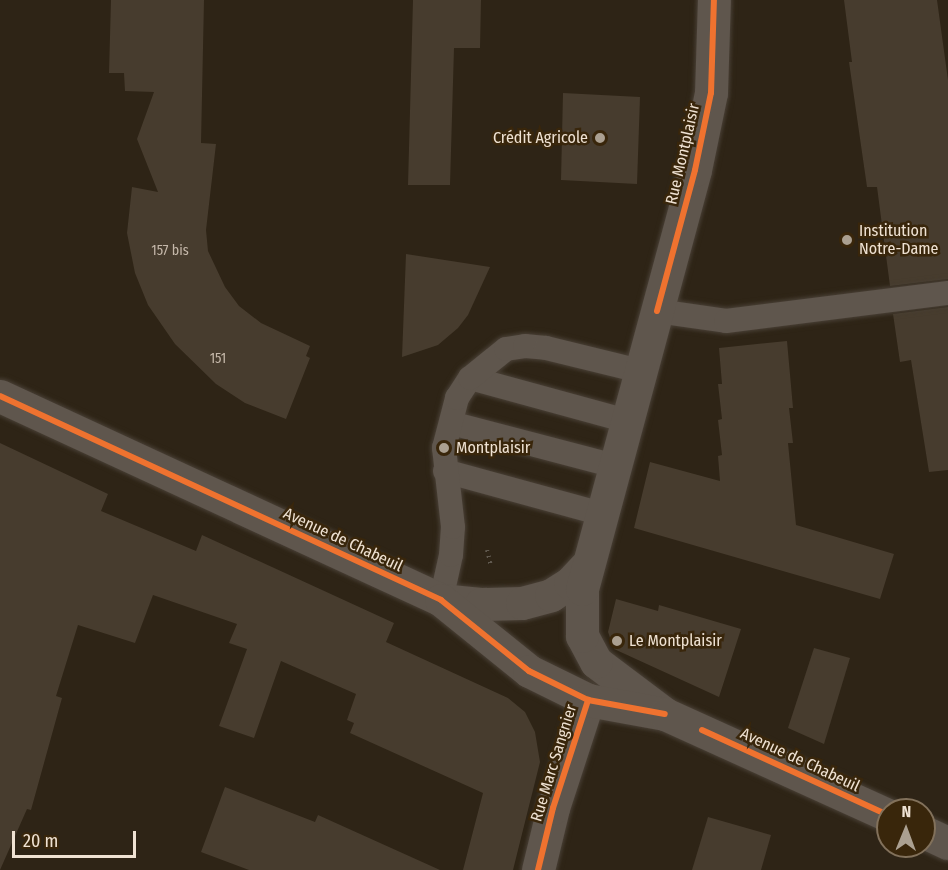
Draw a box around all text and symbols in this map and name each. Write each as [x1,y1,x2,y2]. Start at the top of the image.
street label: Rue Montplaisir [662,102,704,206]
place label: Crédit Agricole [493,128,588,148]
marker: Crédit Agricole [593,131,607,145]
place label: Institution Notre-Dame [859,221,938,259]
marker: Institution Notre-Dame [840,233,854,247]
house number: 157 bis [151,243,189,259]
house number: 151 [210,351,226,367]
place label: Montplaisir [456,438,530,458]
marker: Montplaisir [437,441,451,455]
street label: Avenue de Chabeuil [280,504,406,576]
place label: Le Montplaisir [629,631,722,651]
marker: Le Montplaisir [610,634,624,648]
street label: Rue Marc Sangnier [527,702,581,824]
street label: Avenue de Chabeuil [737,724,863,796]
north arrow [876,798,936,858]
text: N [901,802,911,821]
scale bar [15,819,140,857]
text: 20 m [23,830,58,852]

